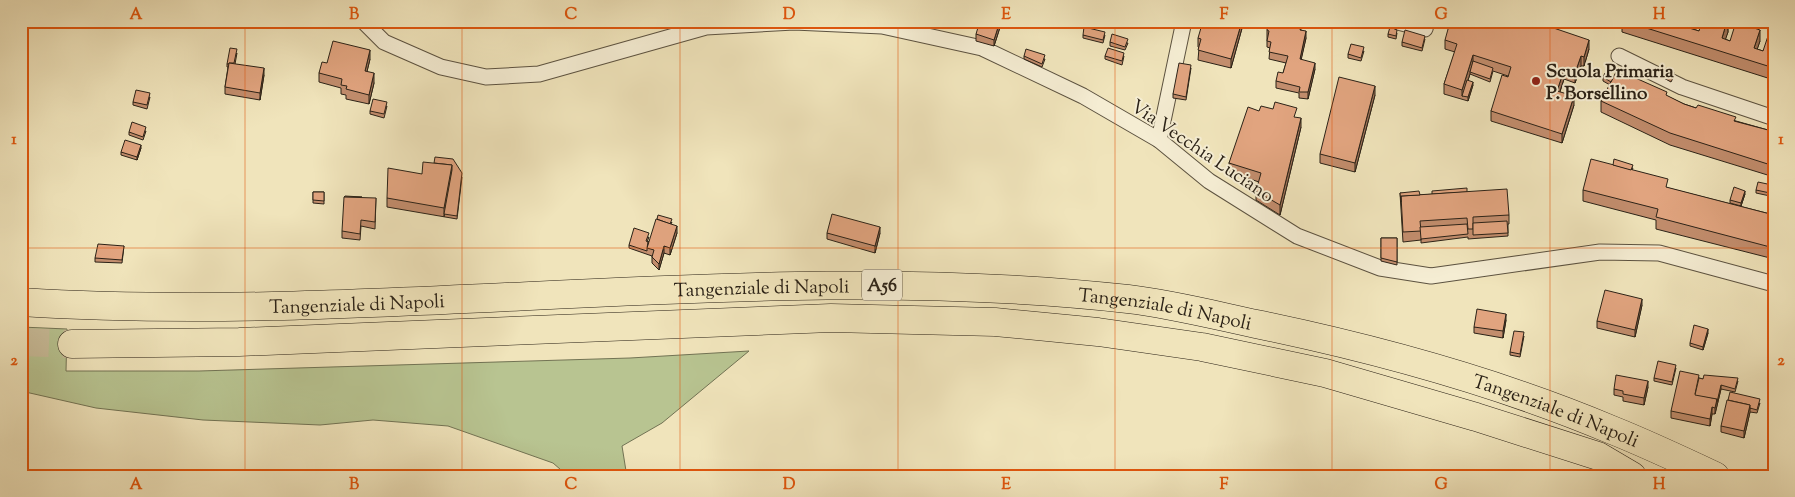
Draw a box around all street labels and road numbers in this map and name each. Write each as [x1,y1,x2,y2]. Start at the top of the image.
street label: Via Vecchia Luciano [1125,94,1279,210]
road number: A56 [862,270,902,300]
street label: Tangenziale di Napoli [673,274,849,305]
street label: Tangenziale di Napoli [1077,283,1254,339]
street label: Tangenziale di Napoli [269,289,445,322]
street label: Tangenziale di Napoli [1469,369,1643,456]

